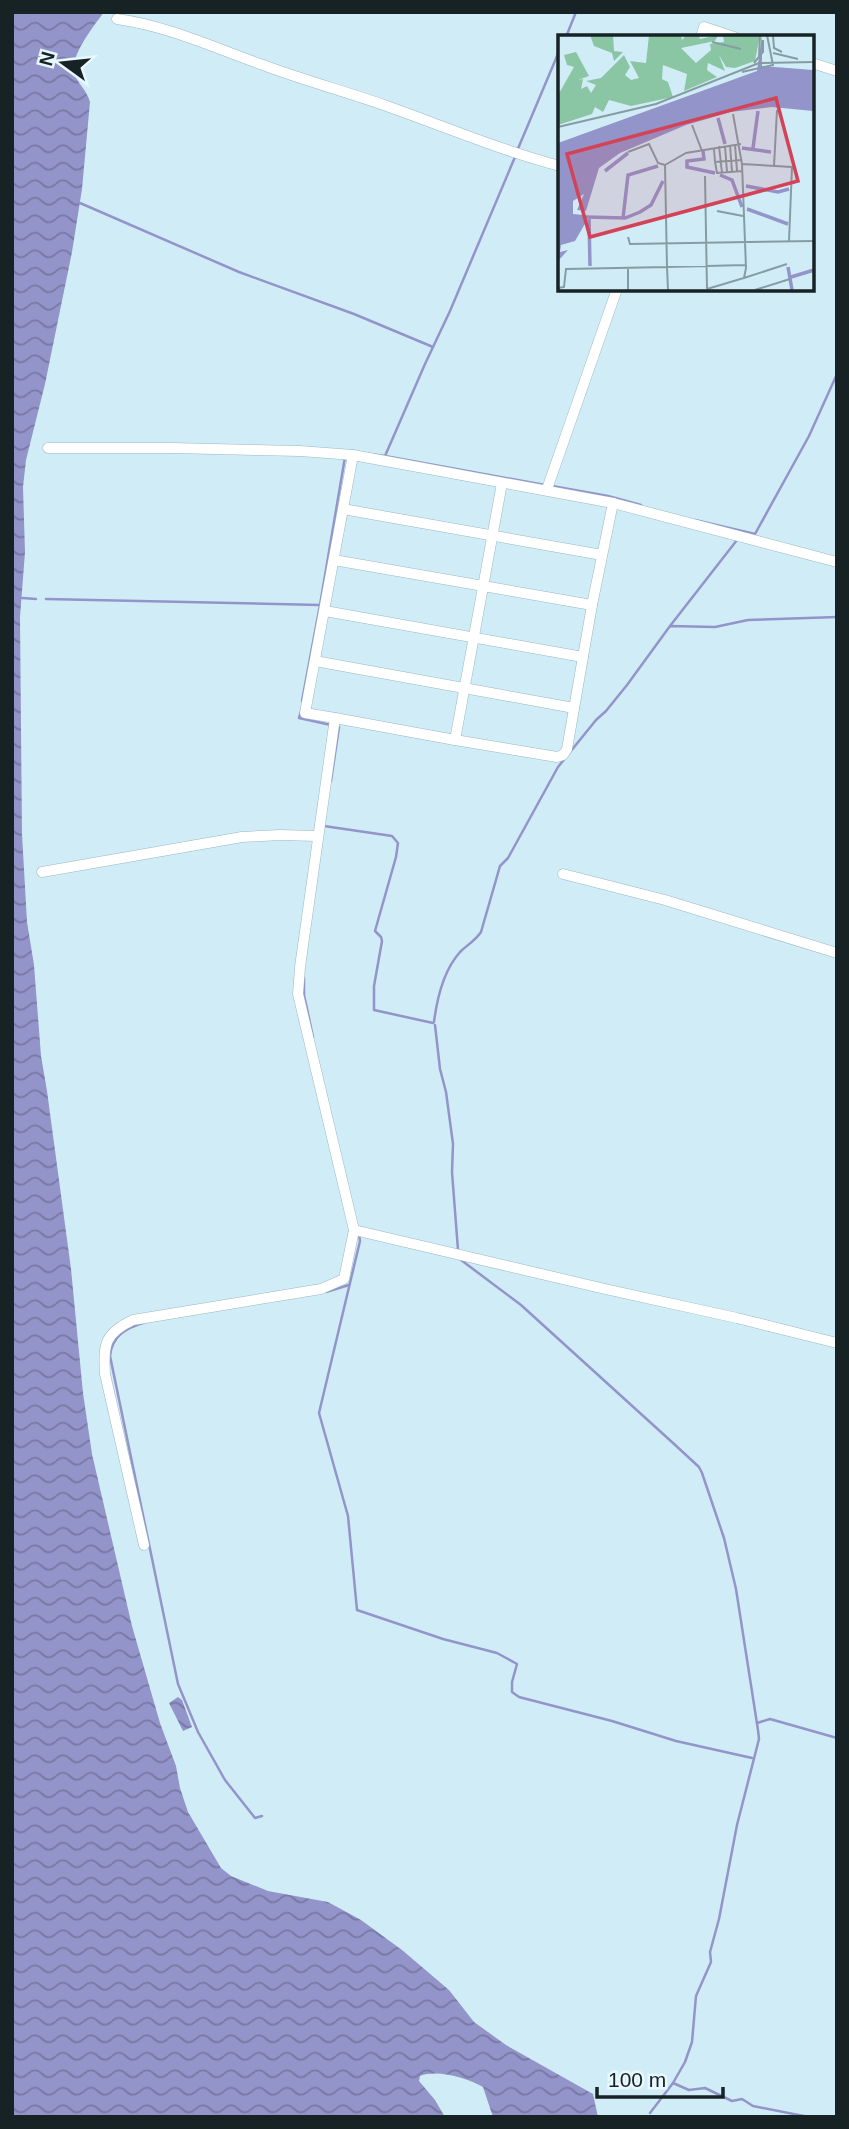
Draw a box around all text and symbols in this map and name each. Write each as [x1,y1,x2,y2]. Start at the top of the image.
north arrow [28,28,98,98]
inset map [558,35,814,290]
text: N [35,49,59,68]
scale bar [597,2056,723,2100]
text: 100 m [608,2068,666,2091]

